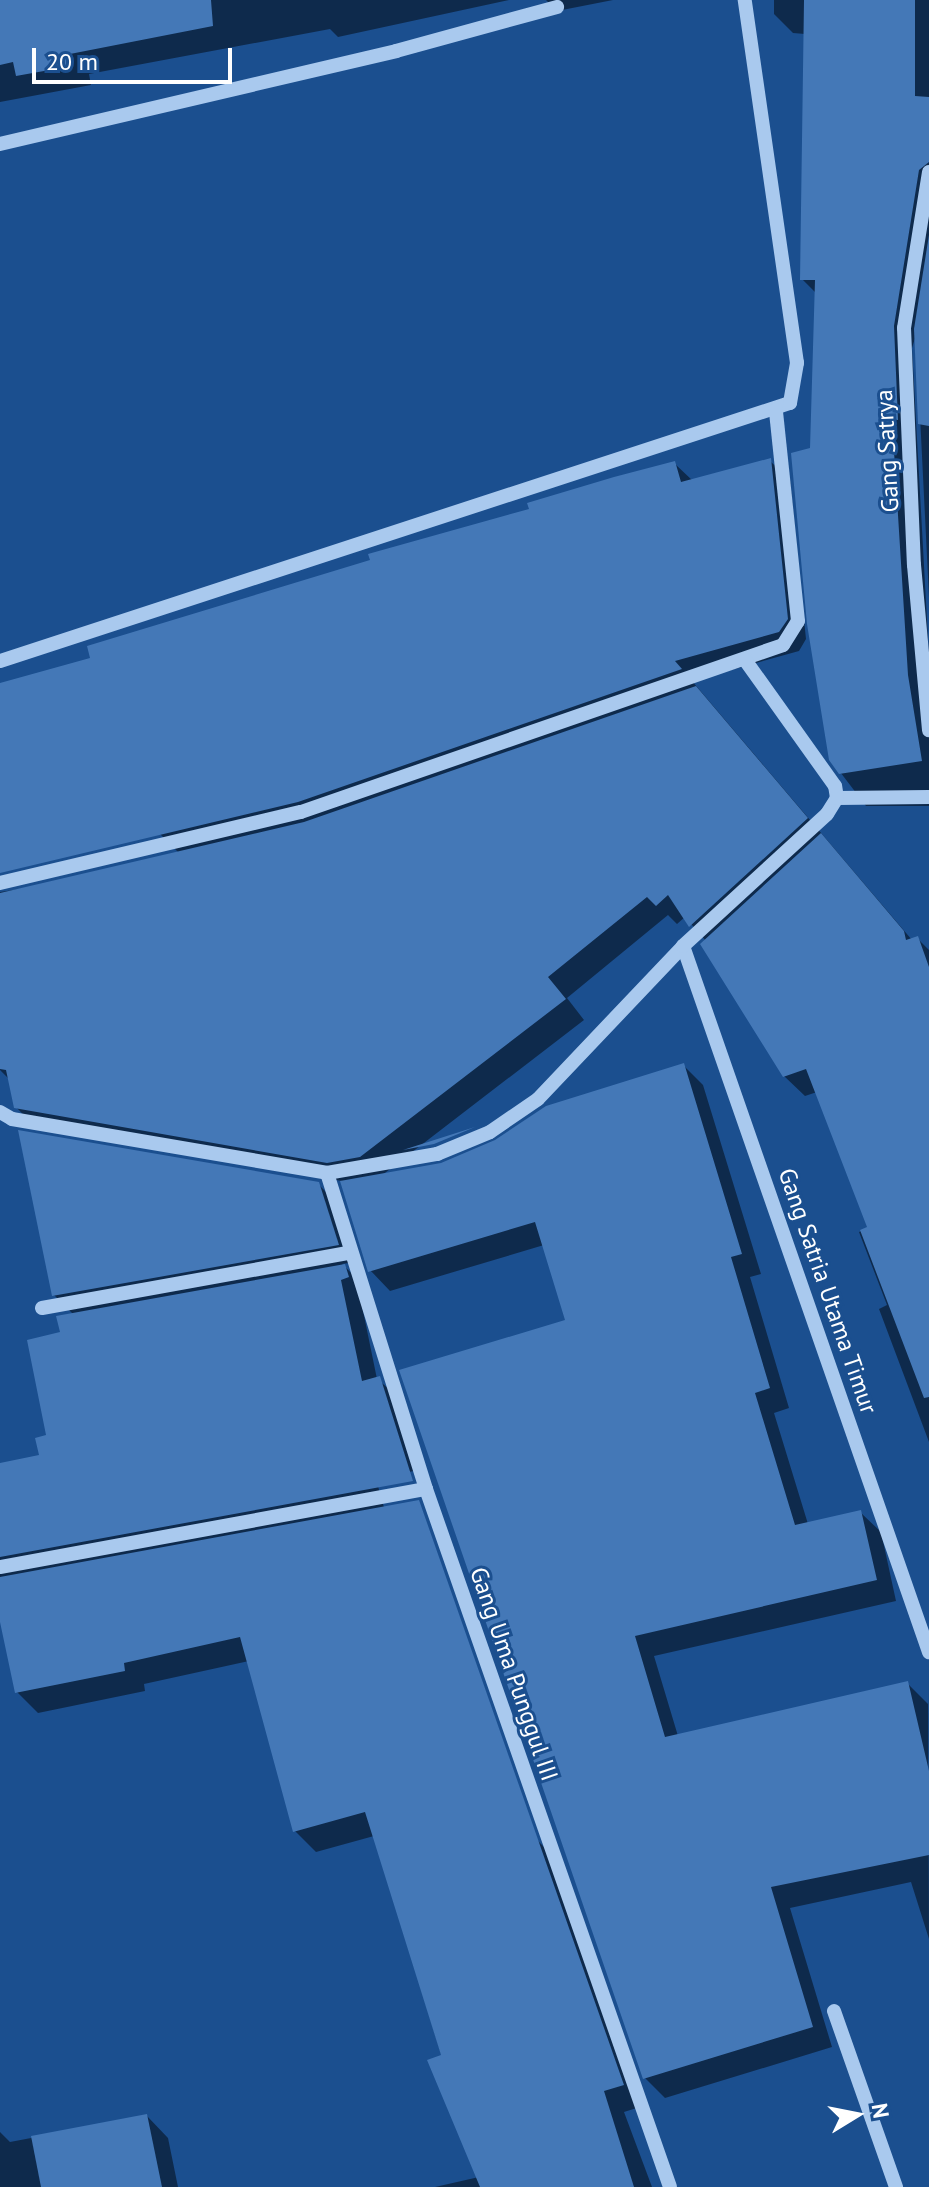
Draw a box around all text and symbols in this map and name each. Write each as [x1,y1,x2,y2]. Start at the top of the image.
scale bar [36,32,236,82]
text: 20 m [46,46,98,77]
street label: Gang Satrya [869,389,905,513]
street label: Gang Satria Utama Timur [772,1164,884,1418]
street label: Gang Uma Punggul III [464,1563,564,1785]
north arrow [817,2075,897,2155]
text: N [866,2101,896,2120]

